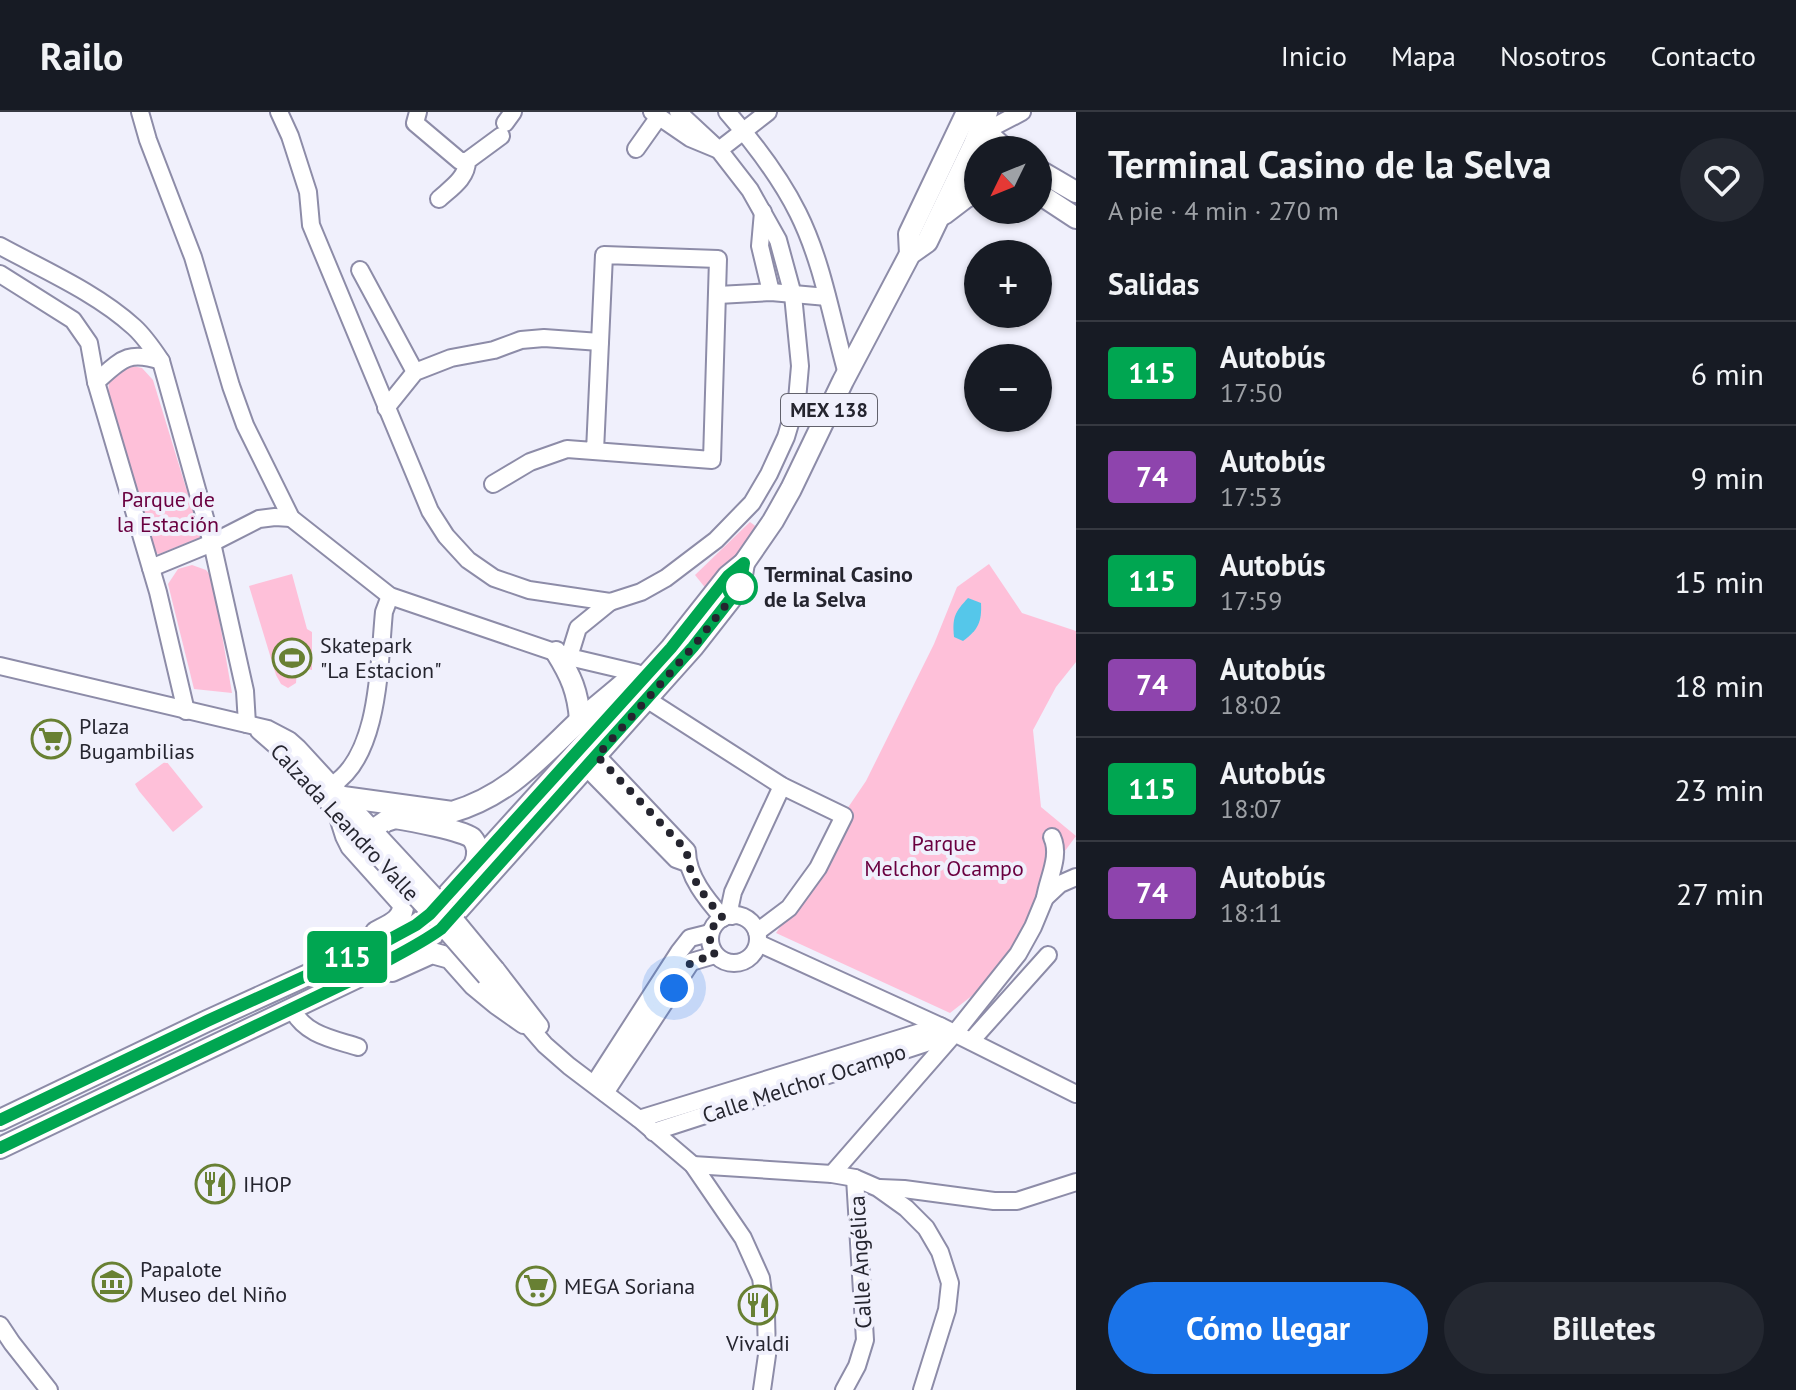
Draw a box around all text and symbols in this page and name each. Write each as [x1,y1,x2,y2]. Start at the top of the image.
text: Railo [40,31,124,80]
text: Inicio [1281,37,1347,74]
text: Mapa [1391,37,1456,74]
text: Nosotros [1500,37,1606,74]
text: Contacto [1650,37,1756,74]
north arrow [964,136,1052,224]
map controls [964,136,1052,432]
button: heart [1680,138,1764,222]
text: Terminal Casino de la Selva [1108,139,1551,188]
text: A pie · 4 min · 270 m [1108,194,1339,227]
button: + [964,240,1052,328]
text: Salidas [1108,264,1199,303]
text: Autobús [1220,337,1326,376]
button: − [964,344,1052,432]
text: 115 [1128,354,1176,391]
text: 6 min [1691,354,1764,393]
text: 17:50 [1220,376,1282,409]
road number: MEX 138 [781,394,877,426]
text: Autobús [1220,441,1326,480]
text: 74 [1136,458,1168,495]
text: 9 min [1691,458,1764,497]
text: 17:53 [1220,480,1282,513]
park label: Parque de la Estación [117,485,219,538]
text: Autobús [1220,545,1326,584]
place label: Terminal Casino de la Selva [764,560,913,613]
text: 115 [1128,562,1176,599]
text: 15 min [1674,562,1764,601]
marker: Terminal Casino de la Selva [723,570,757,604]
text: 17:59 [1220,584,1282,617]
place label: Skatepark "La Estacion" [320,631,442,684]
sports icon: Skatepark "La Estacion" [271,637,313,679]
text: Autobús [1220,649,1326,688]
text: 74 [1136,666,1168,703]
text: 18 min [1674,666,1764,705]
text: 18:02 [1220,688,1282,721]
place label: Plaza Bugambilias [79,712,195,765]
supermarket icon: Plaza Bugambilias [30,718,72,760]
street label: Calzada Leandro Valle [265,737,425,907]
text: Autobús [1220,753,1326,792]
text: 115 [1128,770,1176,807]
text: 23 min [1674,770,1764,809]
text: 18:07 [1220,792,1282,825]
park label: Parque Melchor Ocampo [864,829,1024,882]
text: Autobús [1220,857,1326,896]
text: 74 [1136,874,1168,911]
text: 27 min [1676,874,1764,913]
text: 18:11 [1220,896,1282,929]
line badge: 115 [301,931,393,983]
text: 115 [323,938,371,975]
your location [654,968,694,1008]
street label: Calle Melchor Ocampo [699,1037,909,1129]
restaurant icon: IHOP [194,1163,236,1205]
place label: IHOP [243,1170,292,1198]
street label: Calle Angélica [843,1195,877,1329]
place label: Papalote Museo del Niño [140,1255,287,1308]
museum icon: Papalote Museo del Niño [91,1261,133,1303]
supermarket icon: MEGA Soriana [515,1265,557,1307]
place label: MEGA Soriana [564,1272,695,1300]
button: Cómo llegar [1108,1282,1428,1374]
button: Billetes [1444,1282,1764,1374]
restaurant icon: Vivaldi [737,1284,779,1326]
place label: Vivaldi [725,1329,790,1357]

